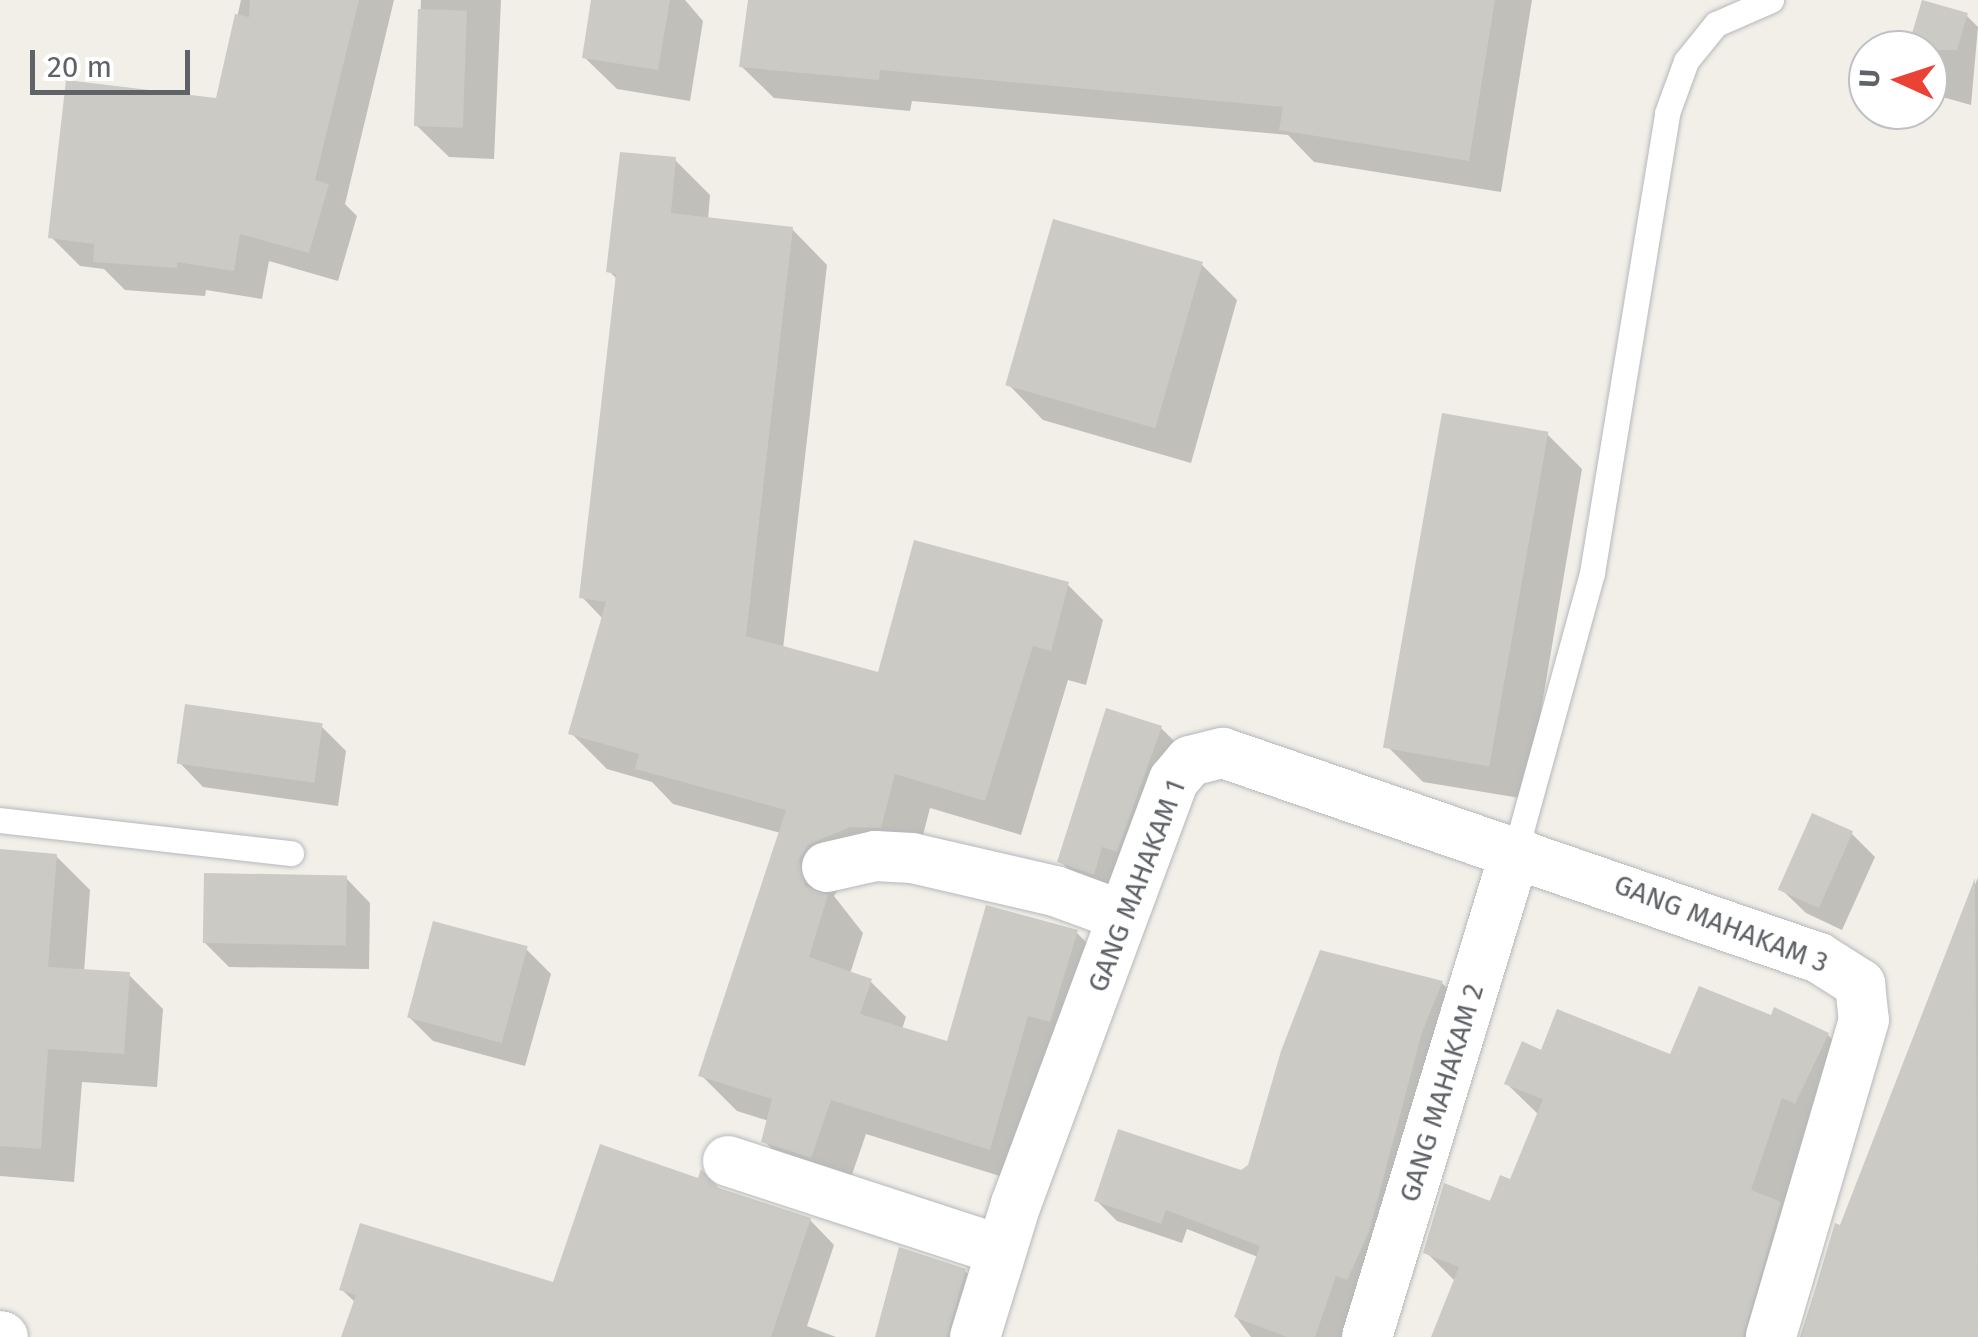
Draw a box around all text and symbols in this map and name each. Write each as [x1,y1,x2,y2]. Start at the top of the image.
scale bar [35,30,195,92]
north arrow [1848,30,1948,130]
text: 20 m [47,49,112,85]
text: U [1853,69,1886,88]
street label: GANG MAHAKAM 1 [1081,775,1193,997]
street label: GANG MAHAKAM 3 [1609,868,1833,980]
street label: GANG MAHAKAM 2 [1393,980,1491,1206]

